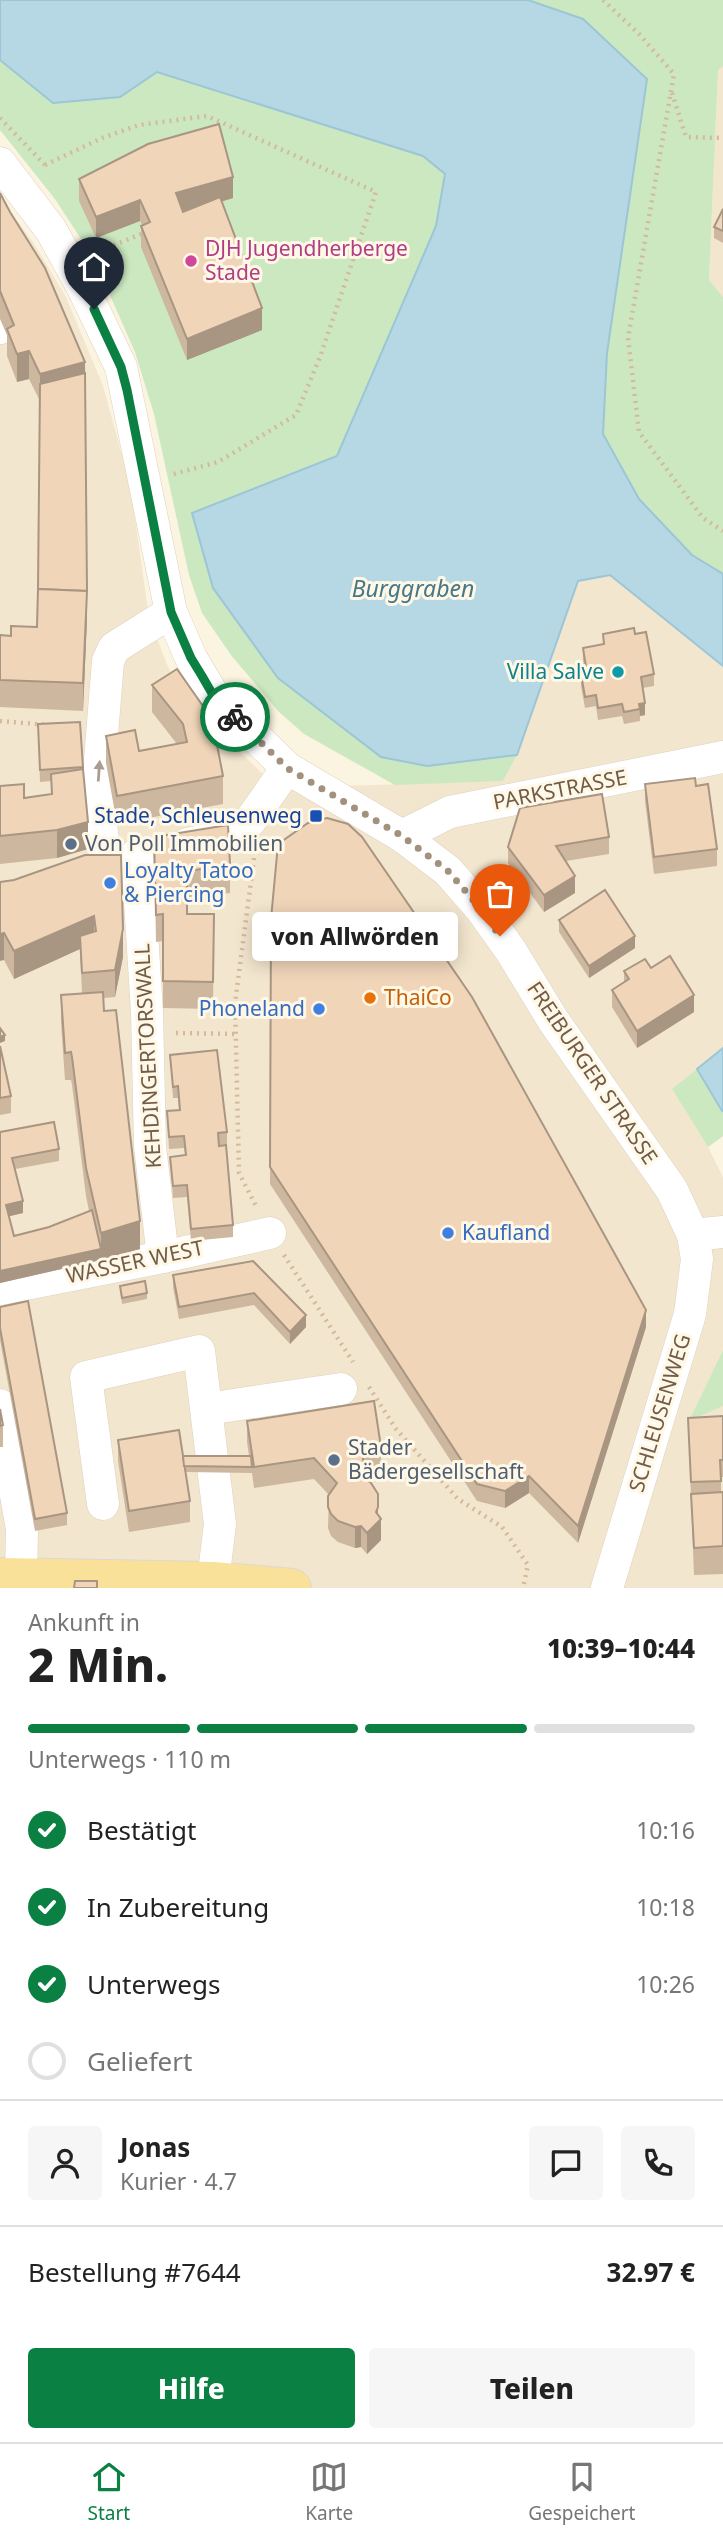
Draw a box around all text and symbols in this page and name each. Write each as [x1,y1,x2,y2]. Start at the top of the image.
place label: DJH Jugendherberge Stade [205,234,408,286]
pin [64,237,124,309]
icon: home [75,248,113,286]
marker: DJH Jugendherberge Stade [183,253,199,269]
water label: Burggraben [352,572,474,604]
place label: Villa Salve [507,657,604,685]
marker: Villa Salve [610,664,626,680]
courier [200,682,270,752]
icon: bike [216,698,254,736]
one-way arrow [94,759,105,781]
street label: PARKSTRASSE [491,762,629,816]
place label: Stade, Schleusenweg [94,801,302,829]
marker: Stade, Schleusenweg [308,808,324,824]
place label: Von Poll Immobilien [85,829,283,857]
marker: Von Poll Immobilien [63,836,79,852]
place label: Loyalty Tatoo & Piercing [124,856,254,908]
pin [470,864,530,936]
marker: Loyalty Tatoo & Piercing [102,875,118,891]
icon: bag [481,875,519,913]
callout: von Allwörden [252,912,458,960]
text: von Allwörden [271,920,439,952]
street label: KEHDINGERTORSWALL [127,943,167,1169]
street label: FREIBURGER STRASSE [521,976,664,1169]
place label: ThaiCo [384,983,452,1011]
marker: ThaiCo [362,990,378,1006]
place label: Phoneland [199,994,305,1022]
marker: Phoneland [311,1001,327,1017]
place label: Kaufland [462,1218,550,1246]
marker: Kaufland [440,1225,456,1241]
street label: WASSER WEST [64,1233,206,1289]
street label: SCHLEUSENWEG [622,1330,696,1495]
place label: Stader Bädergesellschaft [348,1433,524,1485]
marker: Stader Bädergesellschaft [326,1452,342,1468]
text: Ankunft in [28,1606,140,1638]
text: 10:39–10:44 [547,1630,695,1666]
text: 2 Min. [28,1633,168,1695]
text: Unterwegs · 110 m [28,1743,231,1775]
icon: check [28,1811,66,1849]
text: Bestätigt [87,1812,196,1848]
text: 10:16 [636,1814,695,1846]
icon: check [28,1888,66,1926]
text: In Zubereitung [87,1889,269,1925]
text: 10:18 [636,1891,695,1923]
icon: check [28,1965,66,2003]
text: Unterwegs [87,1966,220,2002]
text: 10:26 [636,1968,695,2000]
text: Geliefert [87,2043,192,2079]
button: person [28,2126,102,2200]
button: chat [529,2126,603,2200]
button: phone [621,2126,695,2200]
text: Jonas [120,2129,190,2165]
text: Kurier · 4.7 [120,2165,237,2197]
text: Bestellung #7644 [28,2254,241,2290]
text: 32.97 € [607,2254,695,2290]
button: Hilfe [28,2348,355,2428]
button: Teilen [369,2348,695,2428]
tab: Start [88,2458,130,2526]
tab: Karte [305,2458,353,2526]
tab: Gespeichert [528,2458,635,2526]

